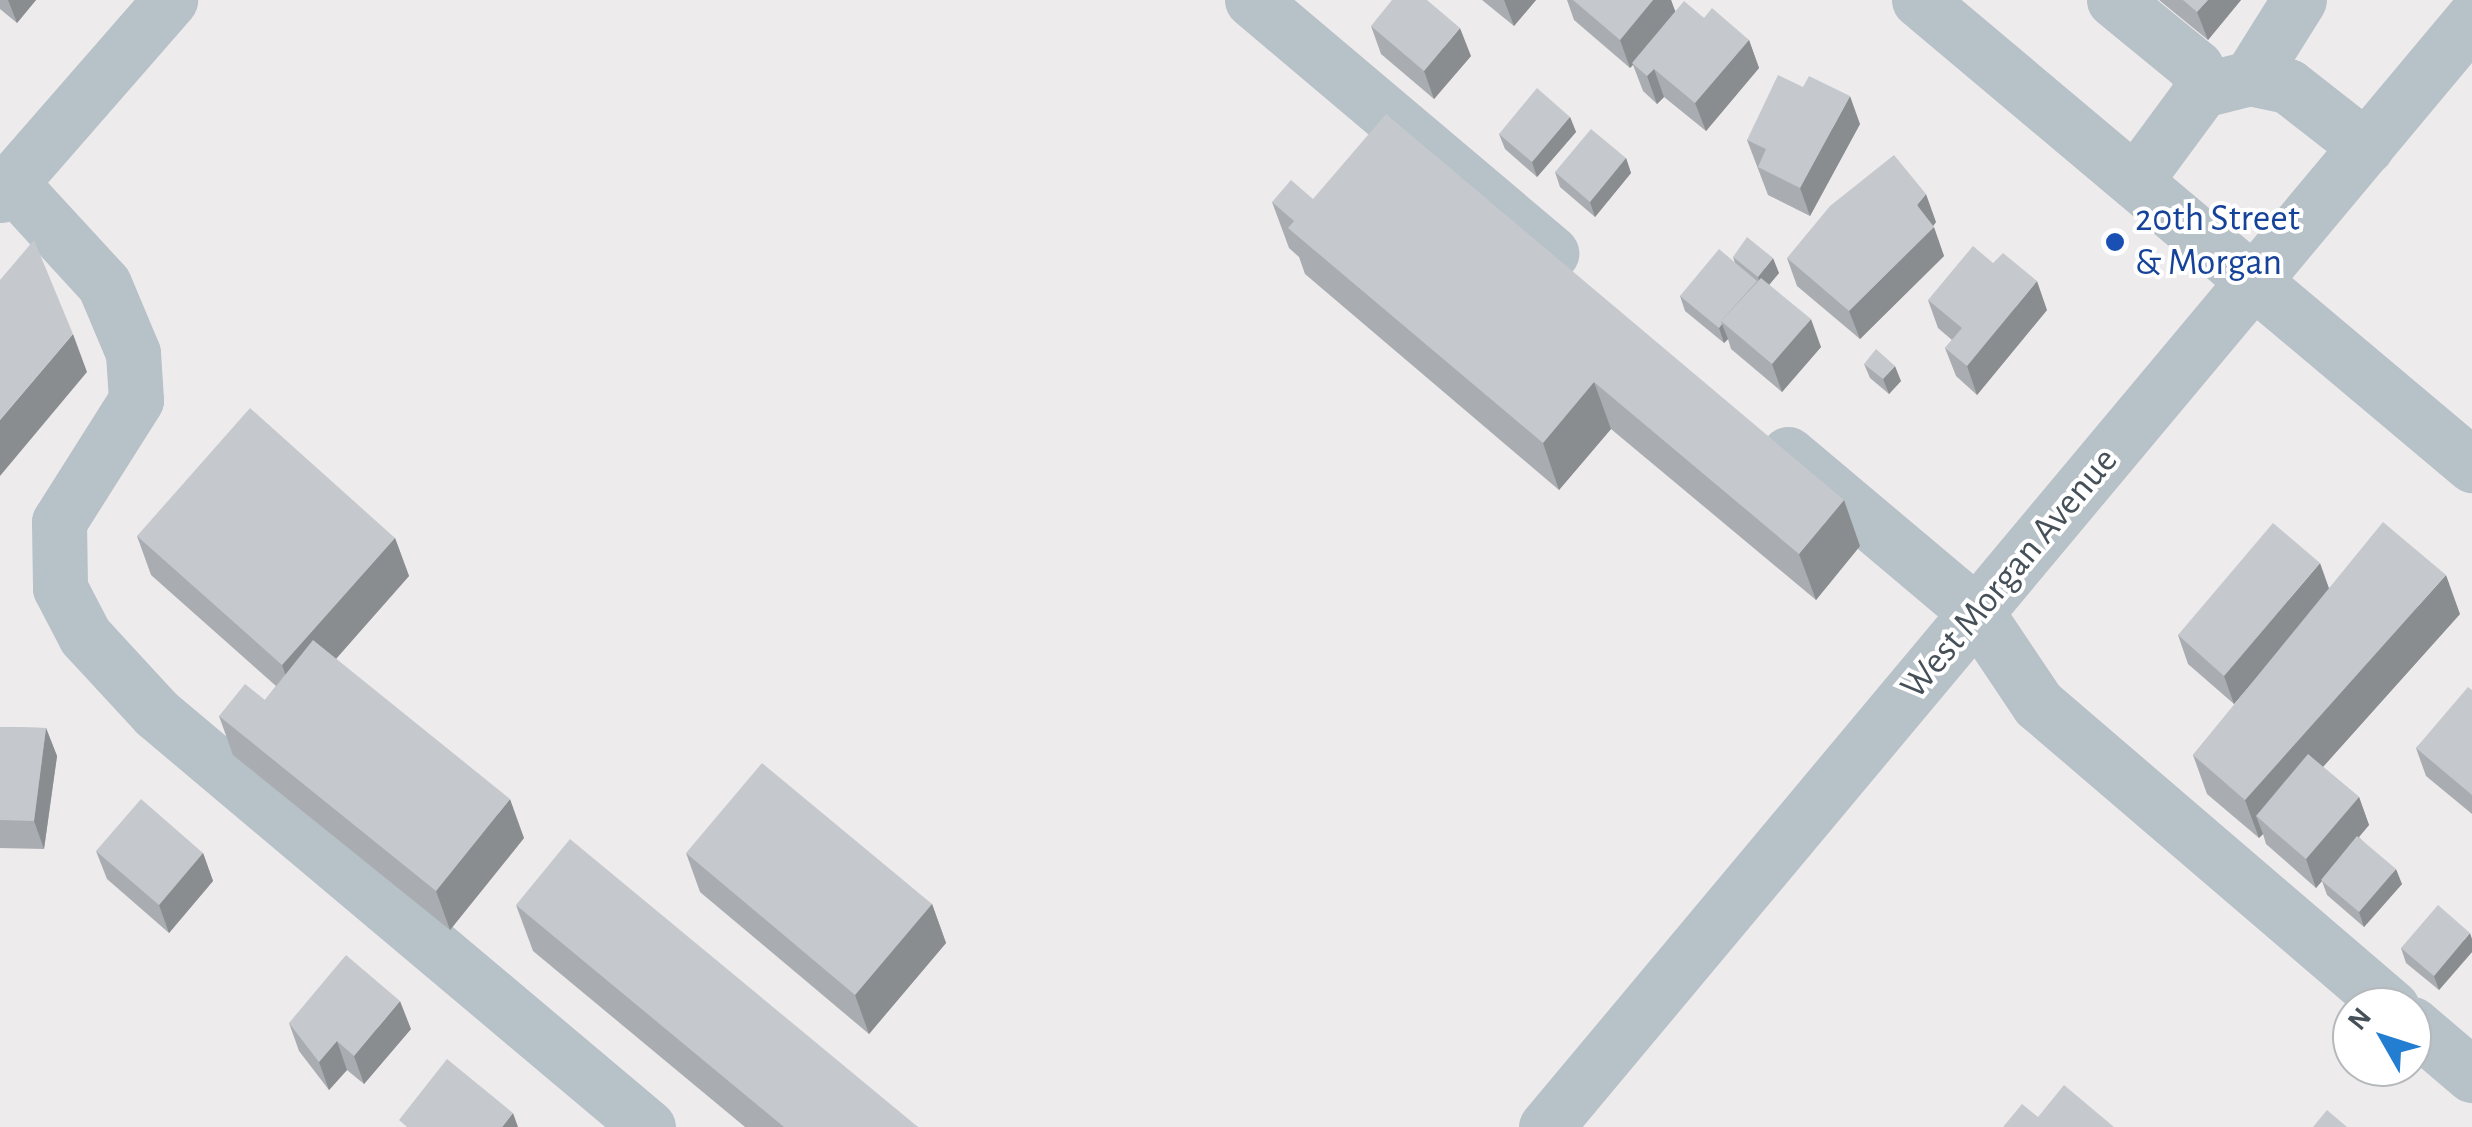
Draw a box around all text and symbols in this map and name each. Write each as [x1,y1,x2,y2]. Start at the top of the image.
place label: 20th Street & Morgan [2135,197,2300,286]
marker: 20th Street & Morgan [2104,231,2126,253]
street label: West Morgan Avenue [1892,439,2128,709]
north arrow [2332,987,2432,1087]
text: N [2343,1003,2377,1036]

